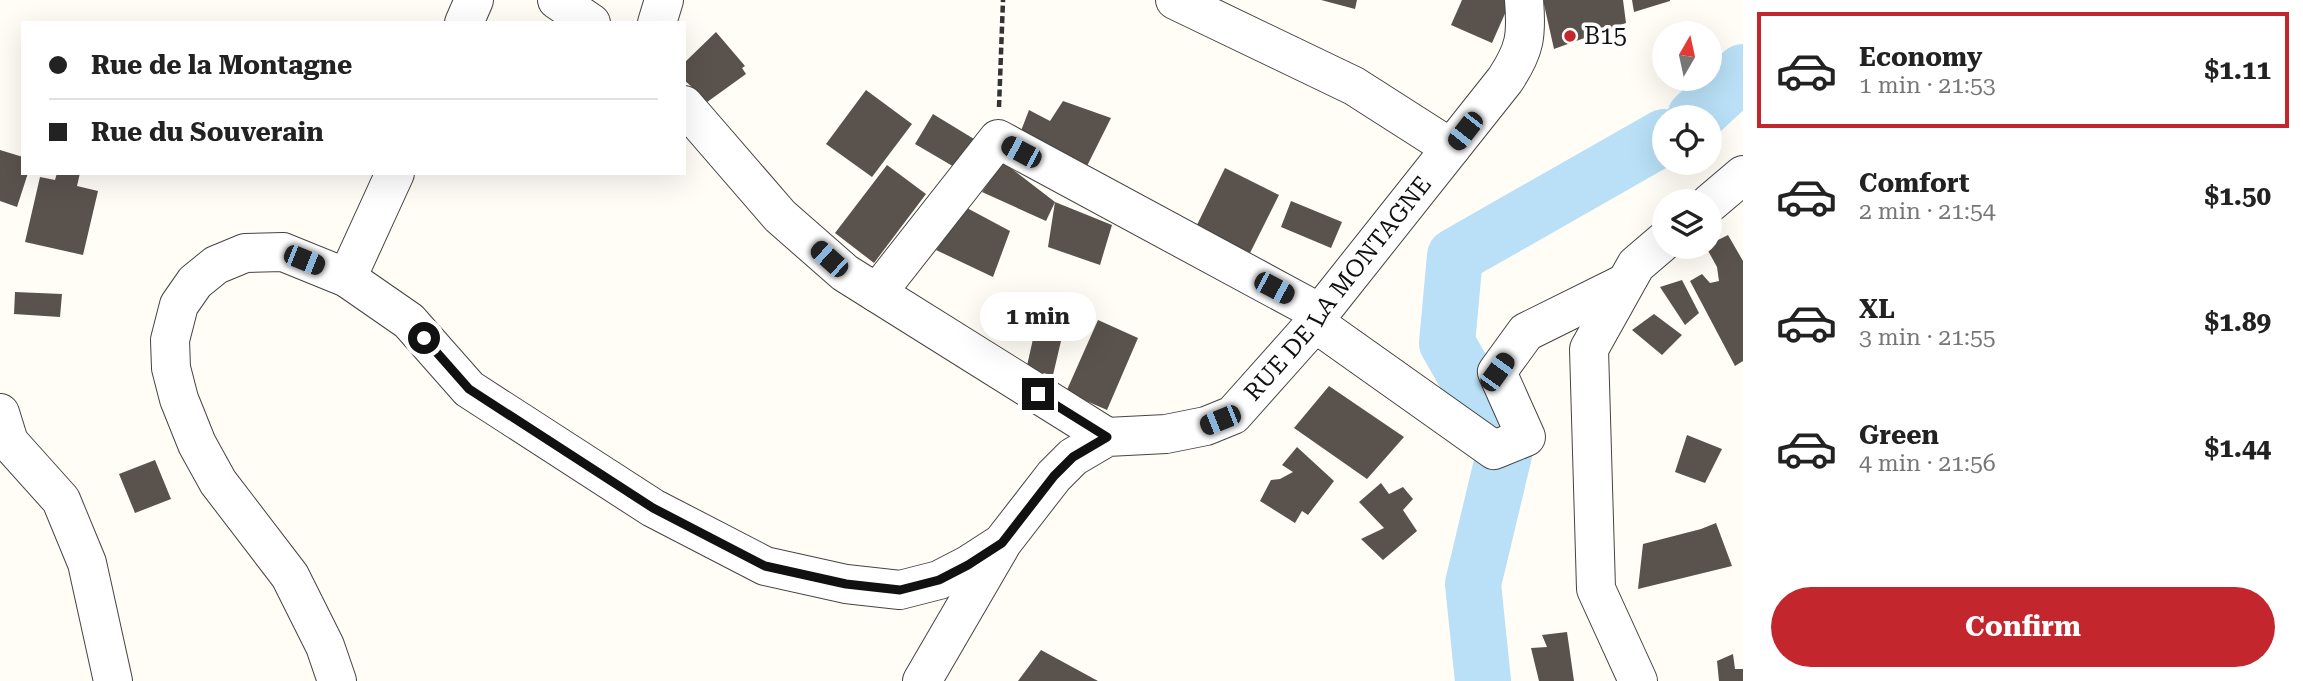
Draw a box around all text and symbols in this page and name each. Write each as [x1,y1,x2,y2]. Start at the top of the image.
north arrow [1652,21,1722,91]
map controls [1652,21,1722,259]
place label: B15 [1584,22,1627,50]
marker: B15 [1562,28,1578,44]
icon: car [1775,39,1838,102]
text: Economy [1859,42,1982,72]
text: Rue de la Montagne [91,50,352,80]
text: $1.11 [2205,55,2271,85]
text: 1 min · 21:53 [1859,72,1996,99]
button: locate [1652,105,1722,175]
car [1444,108,1487,154]
text: Rue du Souverain [91,117,324,147]
car [998,133,1045,171]
icon: car [1775,165,1838,228]
text: Comfort [1859,168,1969,198]
street label: RUE DE LA MONTAGNE [1239,171,1437,406]
text: $1.50 [2205,181,2271,211]
button: layers [1652,189,1722,259]
text: 2 min · 21:54 [1859,198,1996,225]
car [807,237,852,281]
car [281,242,328,278]
car [1251,269,1298,307]
icon: car [1775,291,1838,354]
callout: 1 min [980,292,1096,342]
text: XL [1859,294,1895,324]
text: 1 min [1006,303,1070,330]
text: $1.89 [2205,307,2271,337]
route start [408,322,440,354]
text: 3 min · 21:55 [1859,324,1996,351]
car [1477,349,1518,395]
route end [1022,378,1054,410]
car [1197,402,1244,438]
icon: car [1775,417,1838,480]
text: Green [1859,420,1939,450]
text: $1.44 [2205,433,2271,463]
text: 4 min · 21:56 [1859,450,1996,477]
button: Confirm [1771,587,2275,667]

